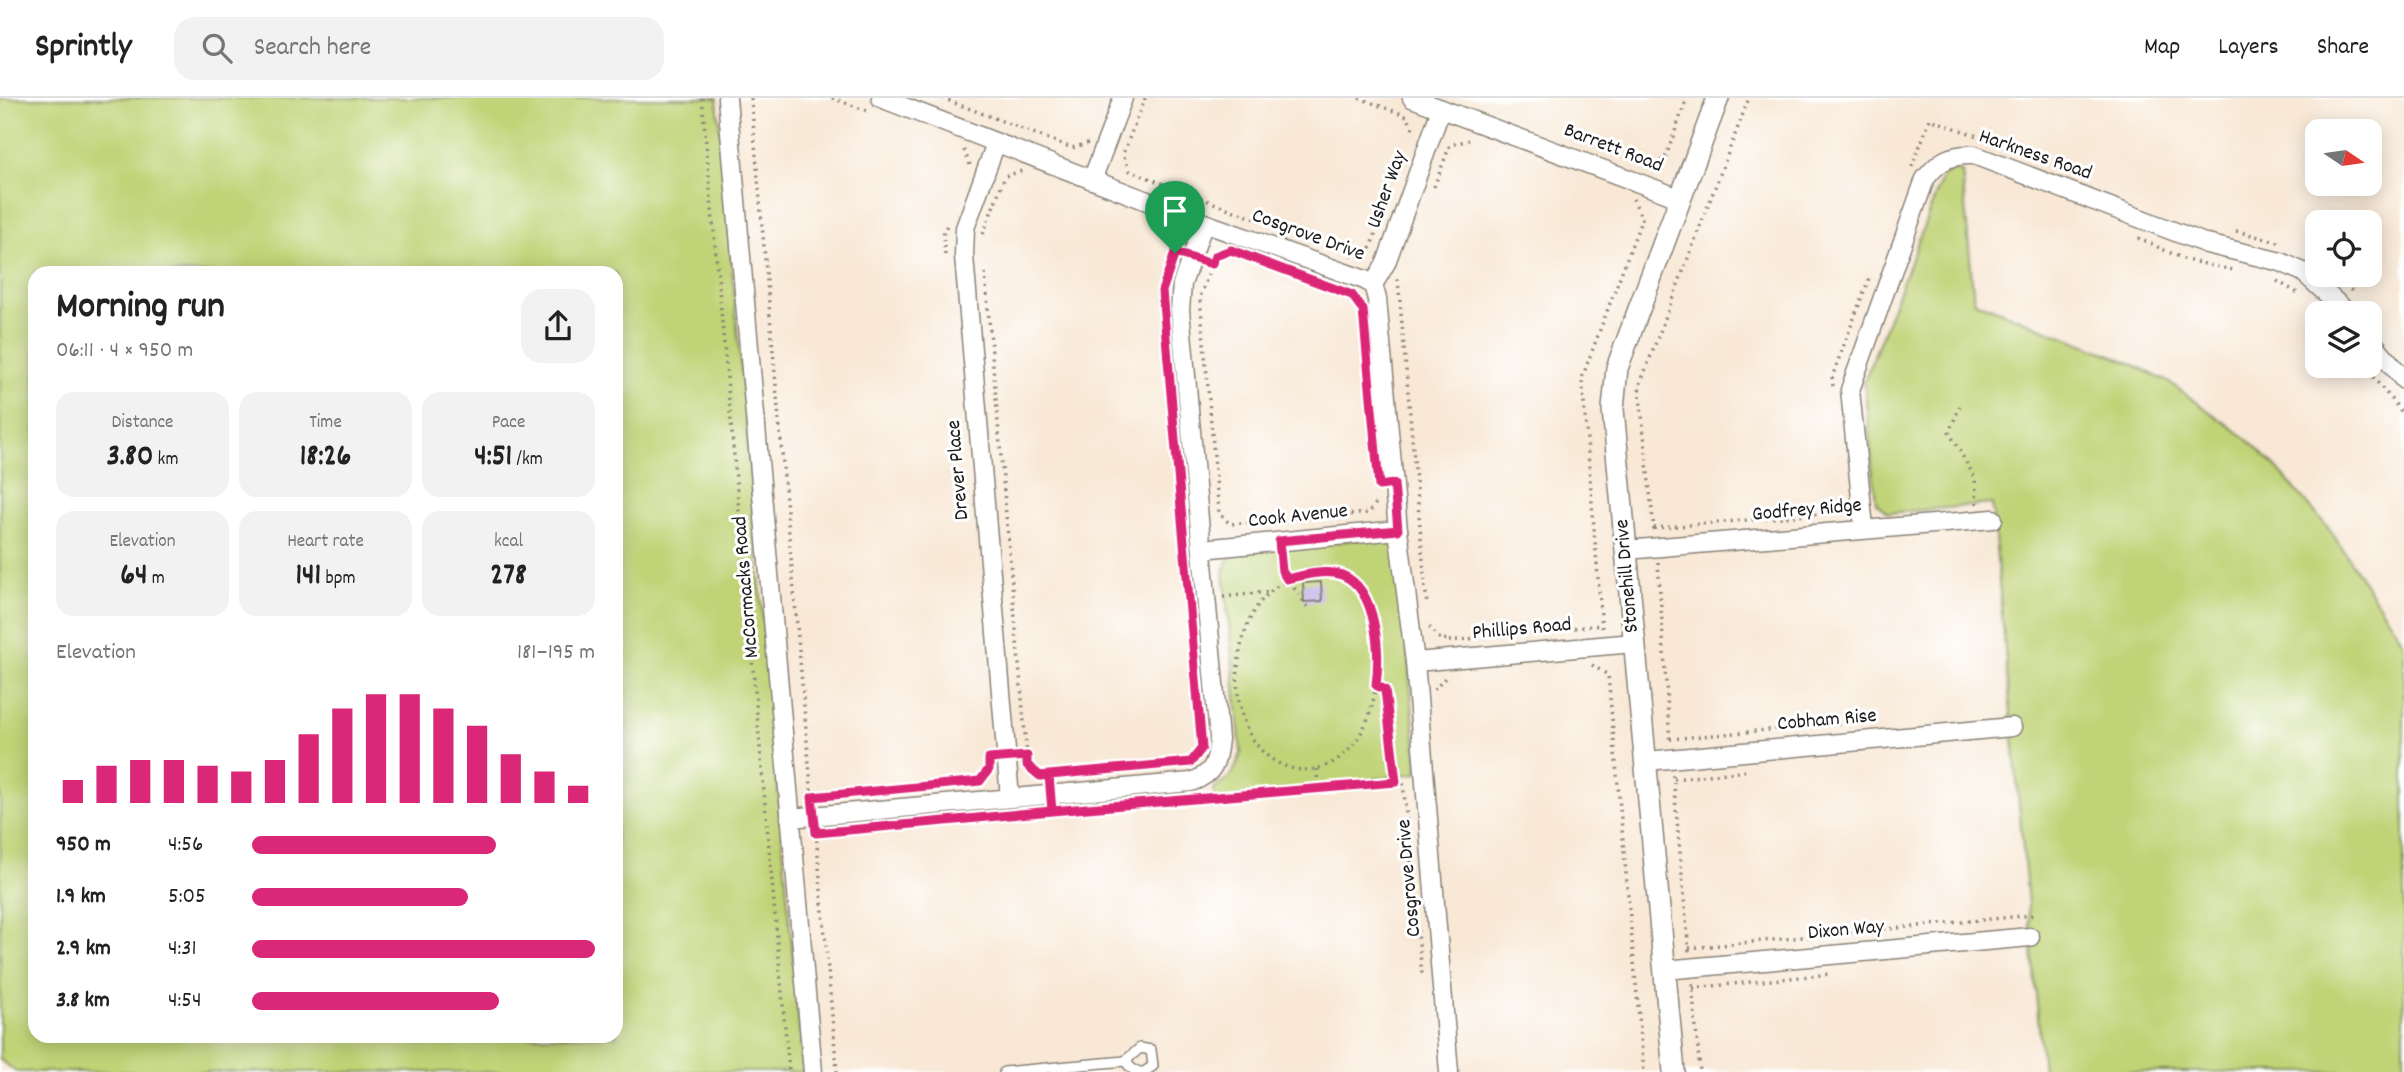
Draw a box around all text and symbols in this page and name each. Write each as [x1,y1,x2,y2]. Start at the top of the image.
search box [174,17,664,80]
text: Sprintly [35,25,132,72]
icon: search [198,29,236,67]
text: Search here [254,30,371,67]
text: Map [2144,31,2180,65]
text: Layers [2218,31,2279,65]
text: Share [2317,31,2369,65]
street label: Barrett Road [1559,116,1667,182]
north arrow [2305,119,2382,196]
map controls [2305,119,2382,378]
street label: Harkness Road [1974,123,2096,189]
street label: Usher Way [1360,146,1416,233]
pin [1145,181,1205,253]
icon: arrive [1156,192,1194,230]
street label: Cosgrove Drive [1247,202,1369,270]
button: locate [2305,210,2382,287]
text: Morning run [56,281,225,336]
button: share [521,289,595,363]
button: layers [2305,301,2382,378]
text: 06:11 · 4 × 950 m [56,335,193,368]
text: Distance [112,410,173,437]
text: Time [309,410,342,437]
text: Pace [492,410,525,437]
street label: Drever Place [940,419,978,521]
text: 3.80 [107,437,153,480]
text: 18:26 [300,437,351,480]
text: 4:51 [474,437,512,480]
text: km [153,447,178,474]
text: /km [512,447,543,474]
street label: Godfrey Ridge [1751,491,1863,531]
street label: Cook Avenue [1247,497,1349,537]
street label: McCormacks Road [726,515,768,659]
street label: Stonehill Drive [1608,518,1648,634]
text: Elevation [109,529,176,556]
text: Heart rate [287,529,364,556]
text: kcal [494,529,523,556]
text: 64 [120,556,147,599]
text: 141 [296,556,321,599]
text: 278 [490,556,527,599]
text: m [147,566,165,593]
text: bpm [321,566,355,593]
street label: Phillips Road [1471,611,1573,649]
text: Elevation [56,637,136,670]
text: 181–195 m [517,637,595,670]
street label: Cobham Rise [1776,702,1878,740]
street label: Cosgrove Drive [1390,818,1430,938]
text: 950 m [56,829,111,862]
text: 4:56 [168,829,203,862]
text: 1.9 km [56,881,106,914]
text: 5:05 [168,881,206,914]
street label: Dixon Way [1806,913,1886,949]
text: 2.9 km [56,933,111,966]
text: 4:31 [168,933,197,966]
text: 3.8 km [56,985,110,1018]
text: 4:54 [168,985,202,1018]

